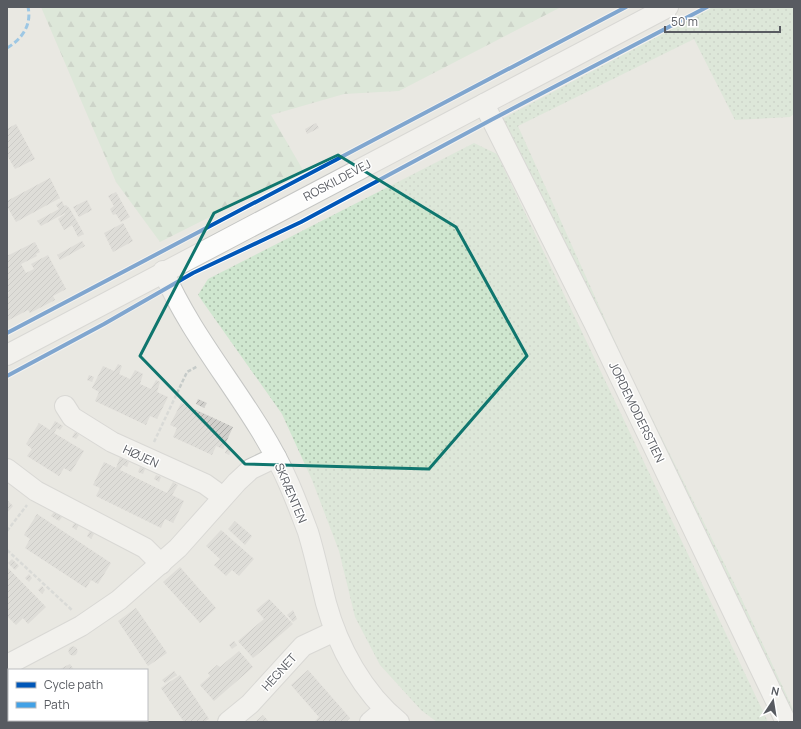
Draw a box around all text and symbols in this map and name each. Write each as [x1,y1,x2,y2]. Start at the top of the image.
scale bar [665,8,780,34]
text: 50 m [671,13,698,30]
street label: ROSKILDEVEJ [300,155,374,205]
street label: JORDEMODERSTIEN [605,359,669,465]
street label: HØJEN [120,440,162,472]
street label: SKRÆNTEN [271,460,311,526]
street label: HEGNET [258,649,301,695]
legend [8,669,148,721]
text: Cycle path [44,676,103,693]
north arrow [753,681,793,721]
text: N [770,683,781,699]
text: Path [44,696,70,713]

